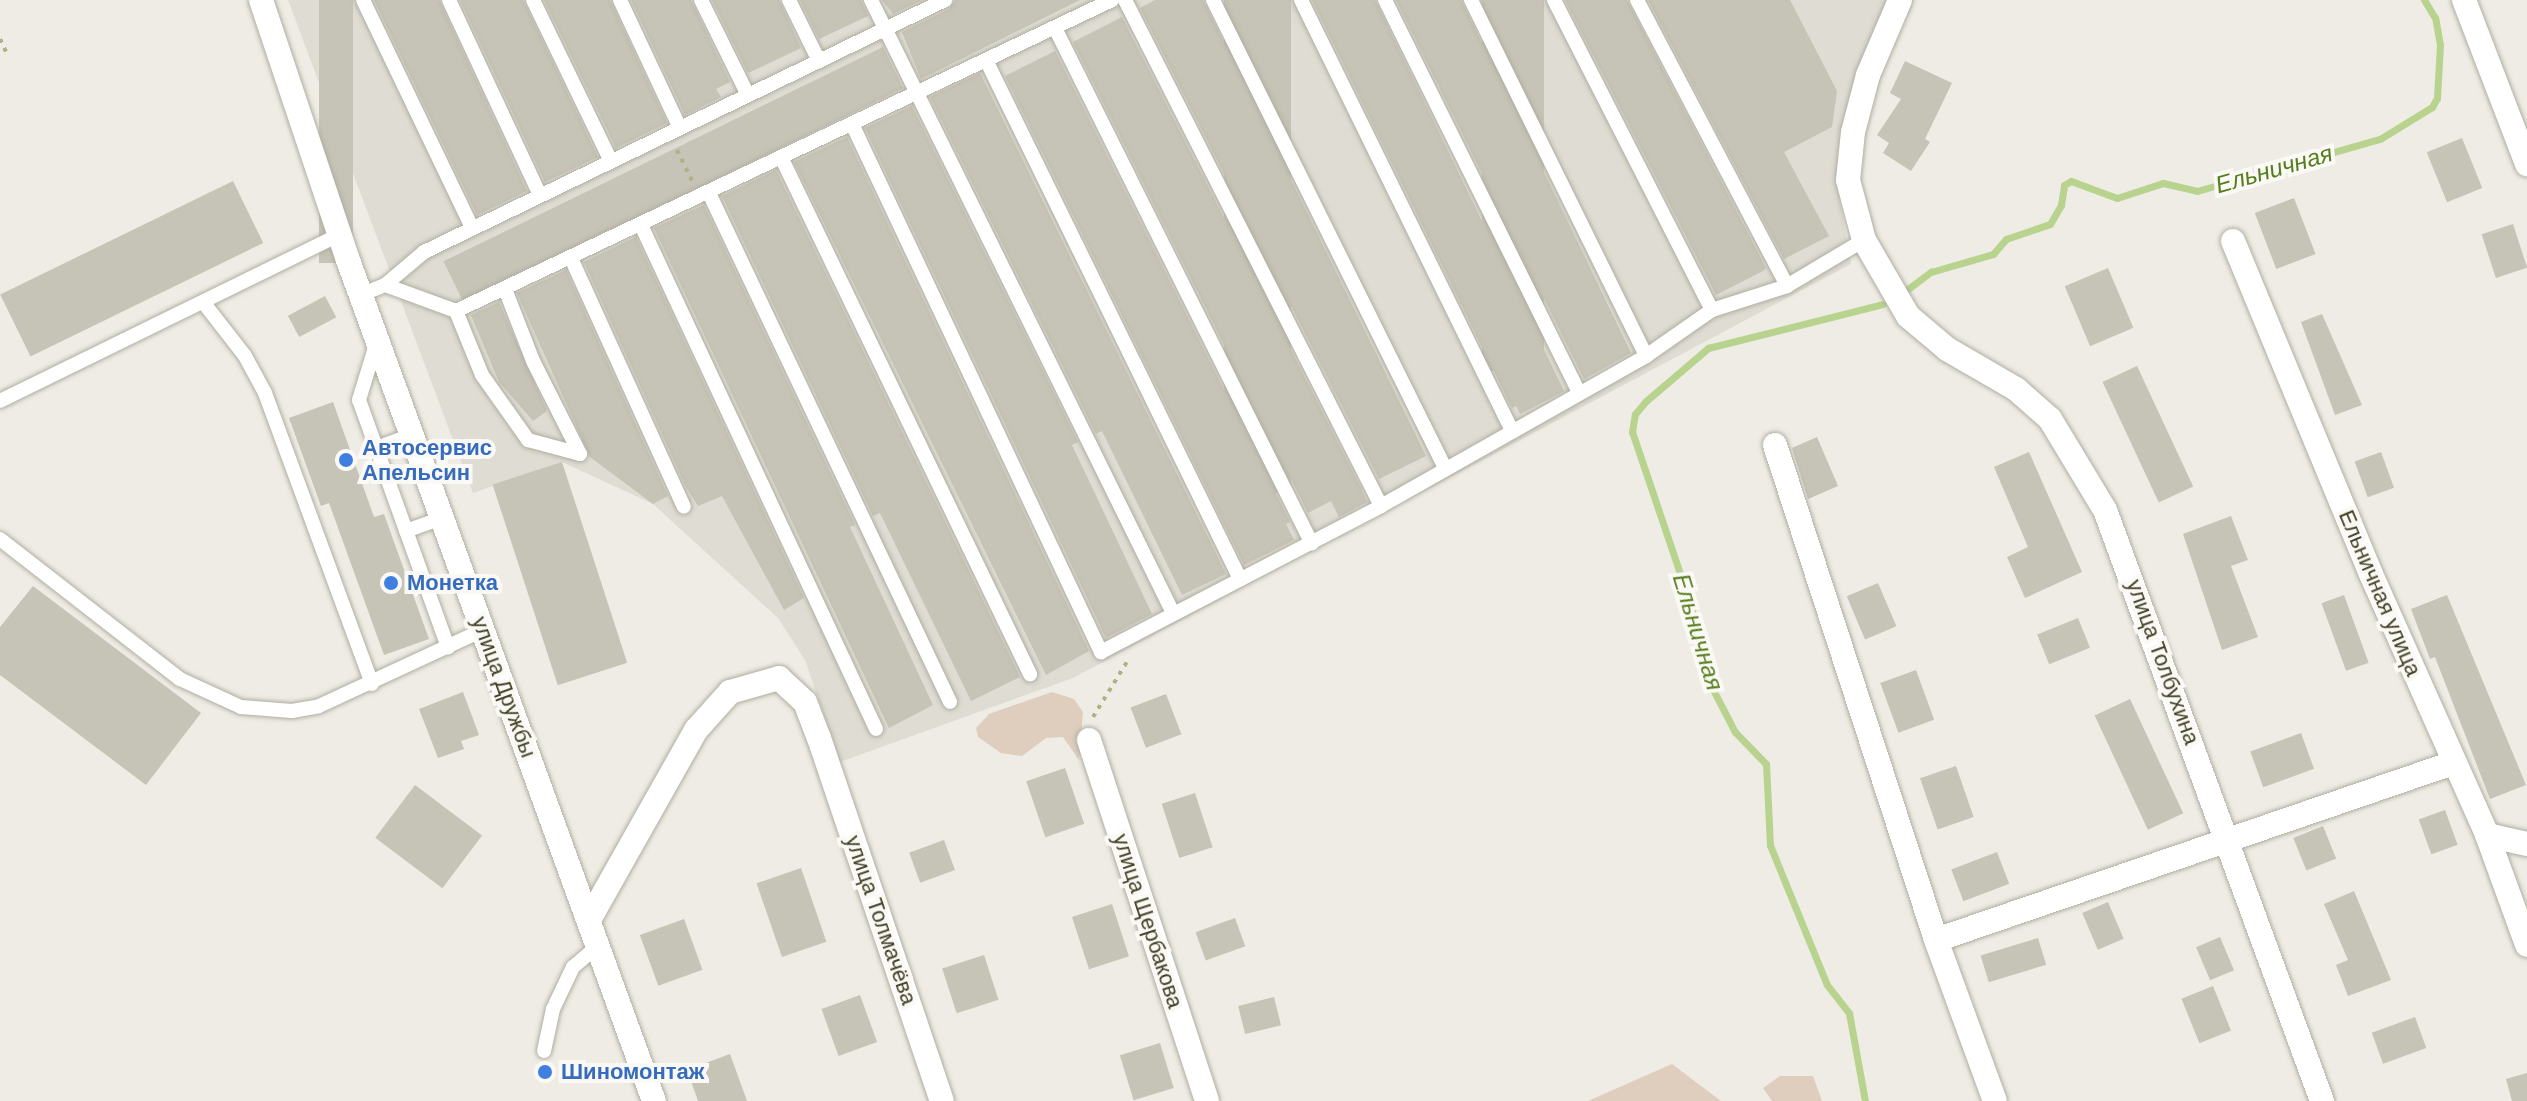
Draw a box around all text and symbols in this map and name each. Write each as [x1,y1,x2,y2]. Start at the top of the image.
water label: Ельничная [2212,139,2336,199]
place label: Автосервис Апельсин [362,434,492,486]
marker: Автосервис Апельсин [337,451,355,469]
street label: Ельничная улица [2333,506,2427,680]
place label: Монетка [407,570,498,596]
water label: Ельничная [1667,570,1729,694]
marker: Монетка [382,574,400,592]
street label: улица Толбухина [2121,576,2205,748]
street label: улица Дружбы [466,613,542,761]
street label: улица Щербакова [1107,830,1189,1012]
street label: улица Толмачёва [840,832,922,1008]
place label: Шиномонтаж [561,1059,704,1085]
marker: Шиномонтаж [536,1063,554,1081]

